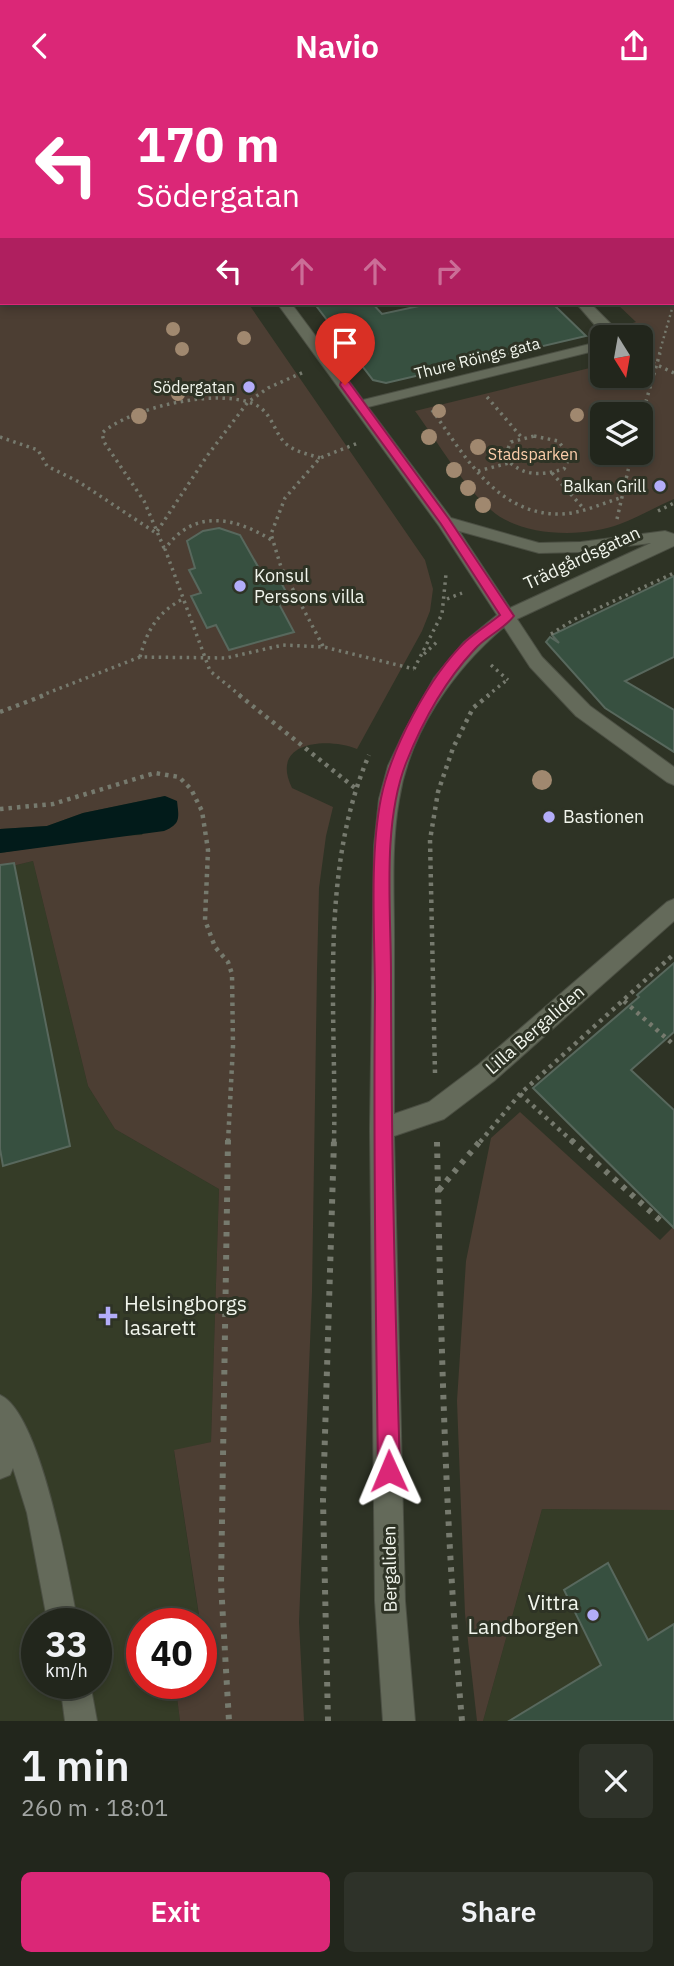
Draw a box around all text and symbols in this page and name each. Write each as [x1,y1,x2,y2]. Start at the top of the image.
text: Navio [295,25,379,67]
icon: back [21,27,59,65]
icon: share [615,27,653,65]
text: 170 m [136,112,280,175]
icon: left [21,119,112,210]
text: Södergatan [136,174,300,216]
icon: left [210,252,248,290]
icon: ahead [283,252,321,290]
icon: ahead [356,252,394,290]
icon: right [429,252,467,290]
pin [315,313,375,385]
icon: arrive [326,324,364,362]
north arrow [590,325,653,389]
map controls [590,325,653,465]
street label: Thure Röings gata [412,333,542,383]
place label: Södergatan [153,377,235,397]
marker: Södergatan [241,379,257,395]
button: layers [590,402,653,465]
park label: Stadsparken [488,444,578,464]
place label: Balkan Grill [563,476,646,496]
marker: Balkan Grill [652,478,668,494]
street label: Trädgårdsgatan [520,521,644,595]
place label: Konsul Perssons villa [254,564,365,608]
marker: Konsul Perssons villa [232,578,248,594]
place label: Bastionen [563,805,644,828]
marker: Bastionen [541,809,557,825]
street label: Lilla Bergaliden [480,980,589,1079]
place label: Helsingborgs lasarett [124,1289,247,1341]
marker: Helsingborgs lasarett [98,1306,118,1326]
position arrow [352,1434,426,1508]
street label: Bergaliden [377,1525,402,1613]
place label: Vittra Landborgen [468,1588,579,1640]
marker: Vittra Landborgen [585,1607,601,1623]
speed limit sign: 40 [126,1608,217,1699]
text: 33 [45,1621,88,1667]
text: km/h [45,1659,88,1682]
text: 1 min [21,1738,130,1793]
button: close [579,1744,653,1818]
text: 260 m · 18:01 [21,1792,168,1822]
button: Exit [21,1872,330,1952]
button: Share [344,1872,653,1952]

